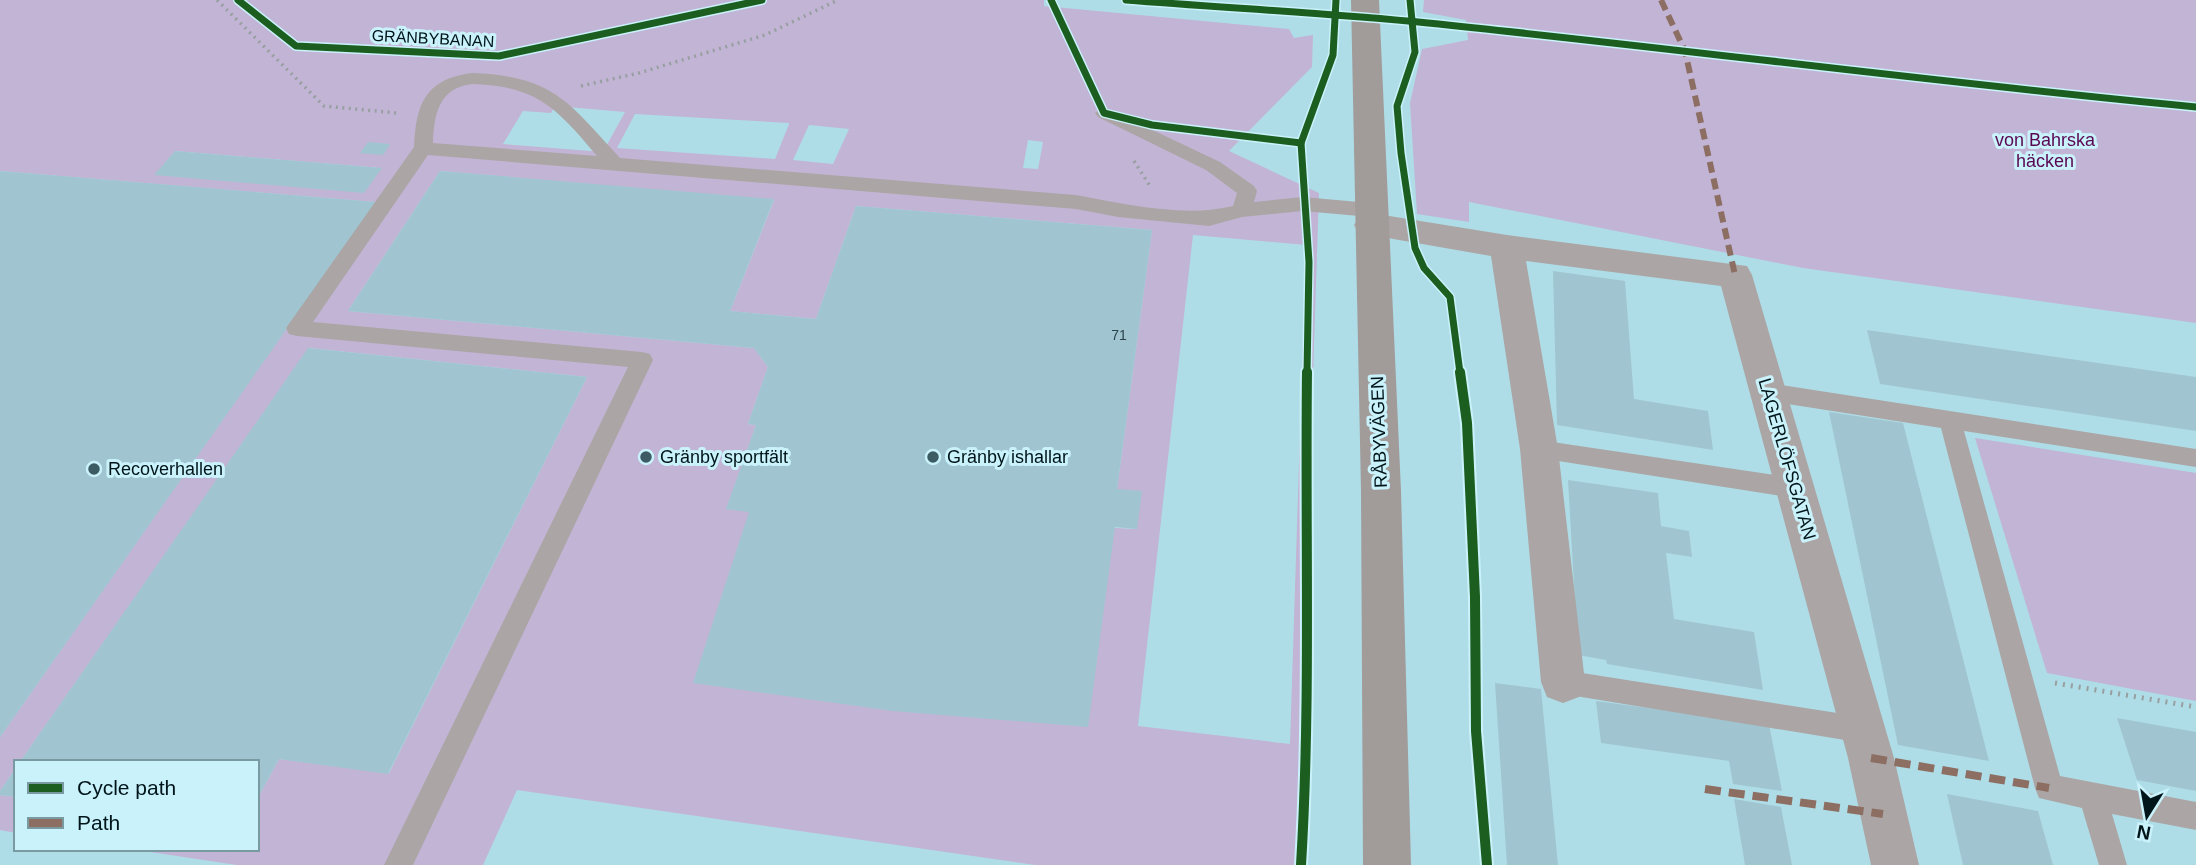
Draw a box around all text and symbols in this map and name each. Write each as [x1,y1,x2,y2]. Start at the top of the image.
street label: GRÄNBYBANAN [371,27,495,50]
park label: von Bahrska häcken [1995,130,2096,171]
house number: 71 [1111,327,1127,343]
street label: RÅBYVÄGEN [1367,376,1391,488]
street label: LAGERLÖFSGATAN [1754,376,1820,542]
place label: Gränby sportfält [660,447,788,467]
place label: Gränby ishallar [947,447,1068,467]
marker: Gränby sportfält [638,449,654,465]
marker: Gränby ishallar [925,449,941,465]
place label: Recoverhallen [108,459,223,479]
marker: Recoverhallen [86,461,102,477]
legend [14,760,259,851]
text: Cycle path [77,776,176,799]
north arrow [2112,781,2182,851]
text: Path [77,811,120,834]
text: N [2135,821,2153,844]

